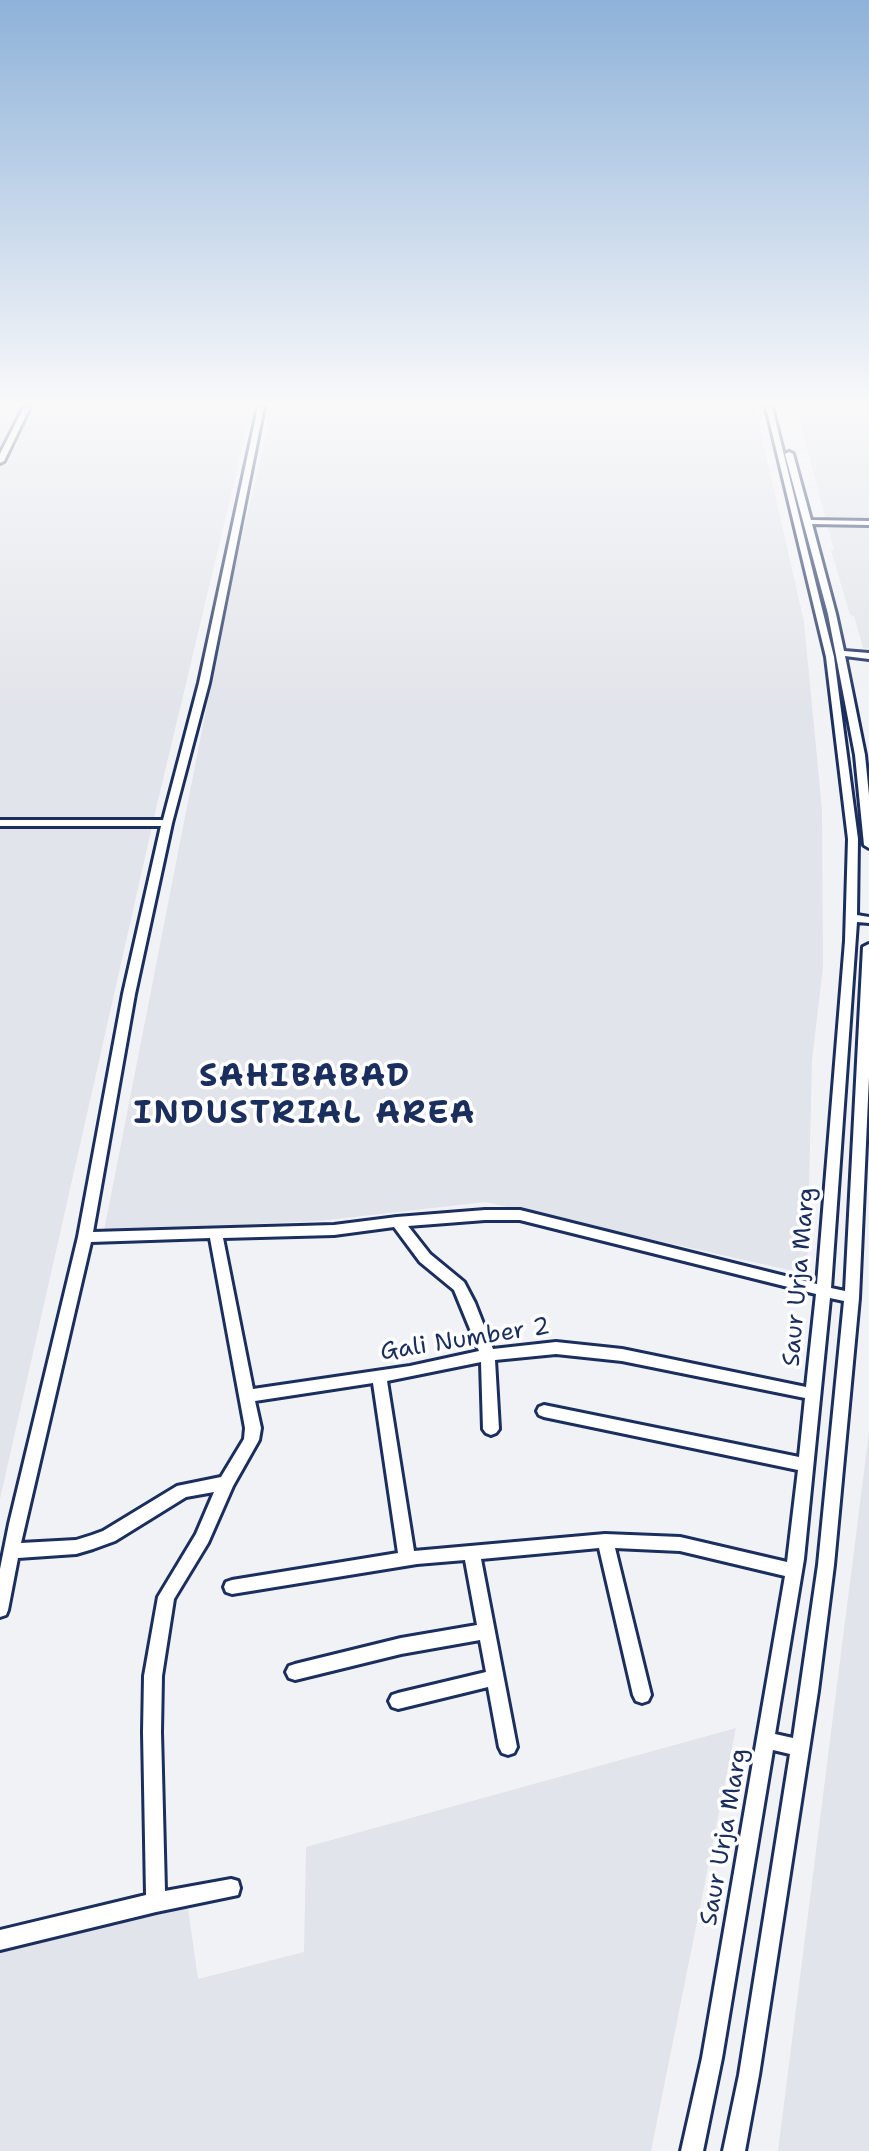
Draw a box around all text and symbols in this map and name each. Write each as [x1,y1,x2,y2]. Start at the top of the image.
district label: SAHIBABAD INDUSTRIAL AREA [135,1059,475,1134]
street label: Saur Urja Marg [778,1186,822,1368]
street label: Gali Number 2 [378,1312,552,1368]
street label: Saur Urja Marg [695,1746,755,1928]

